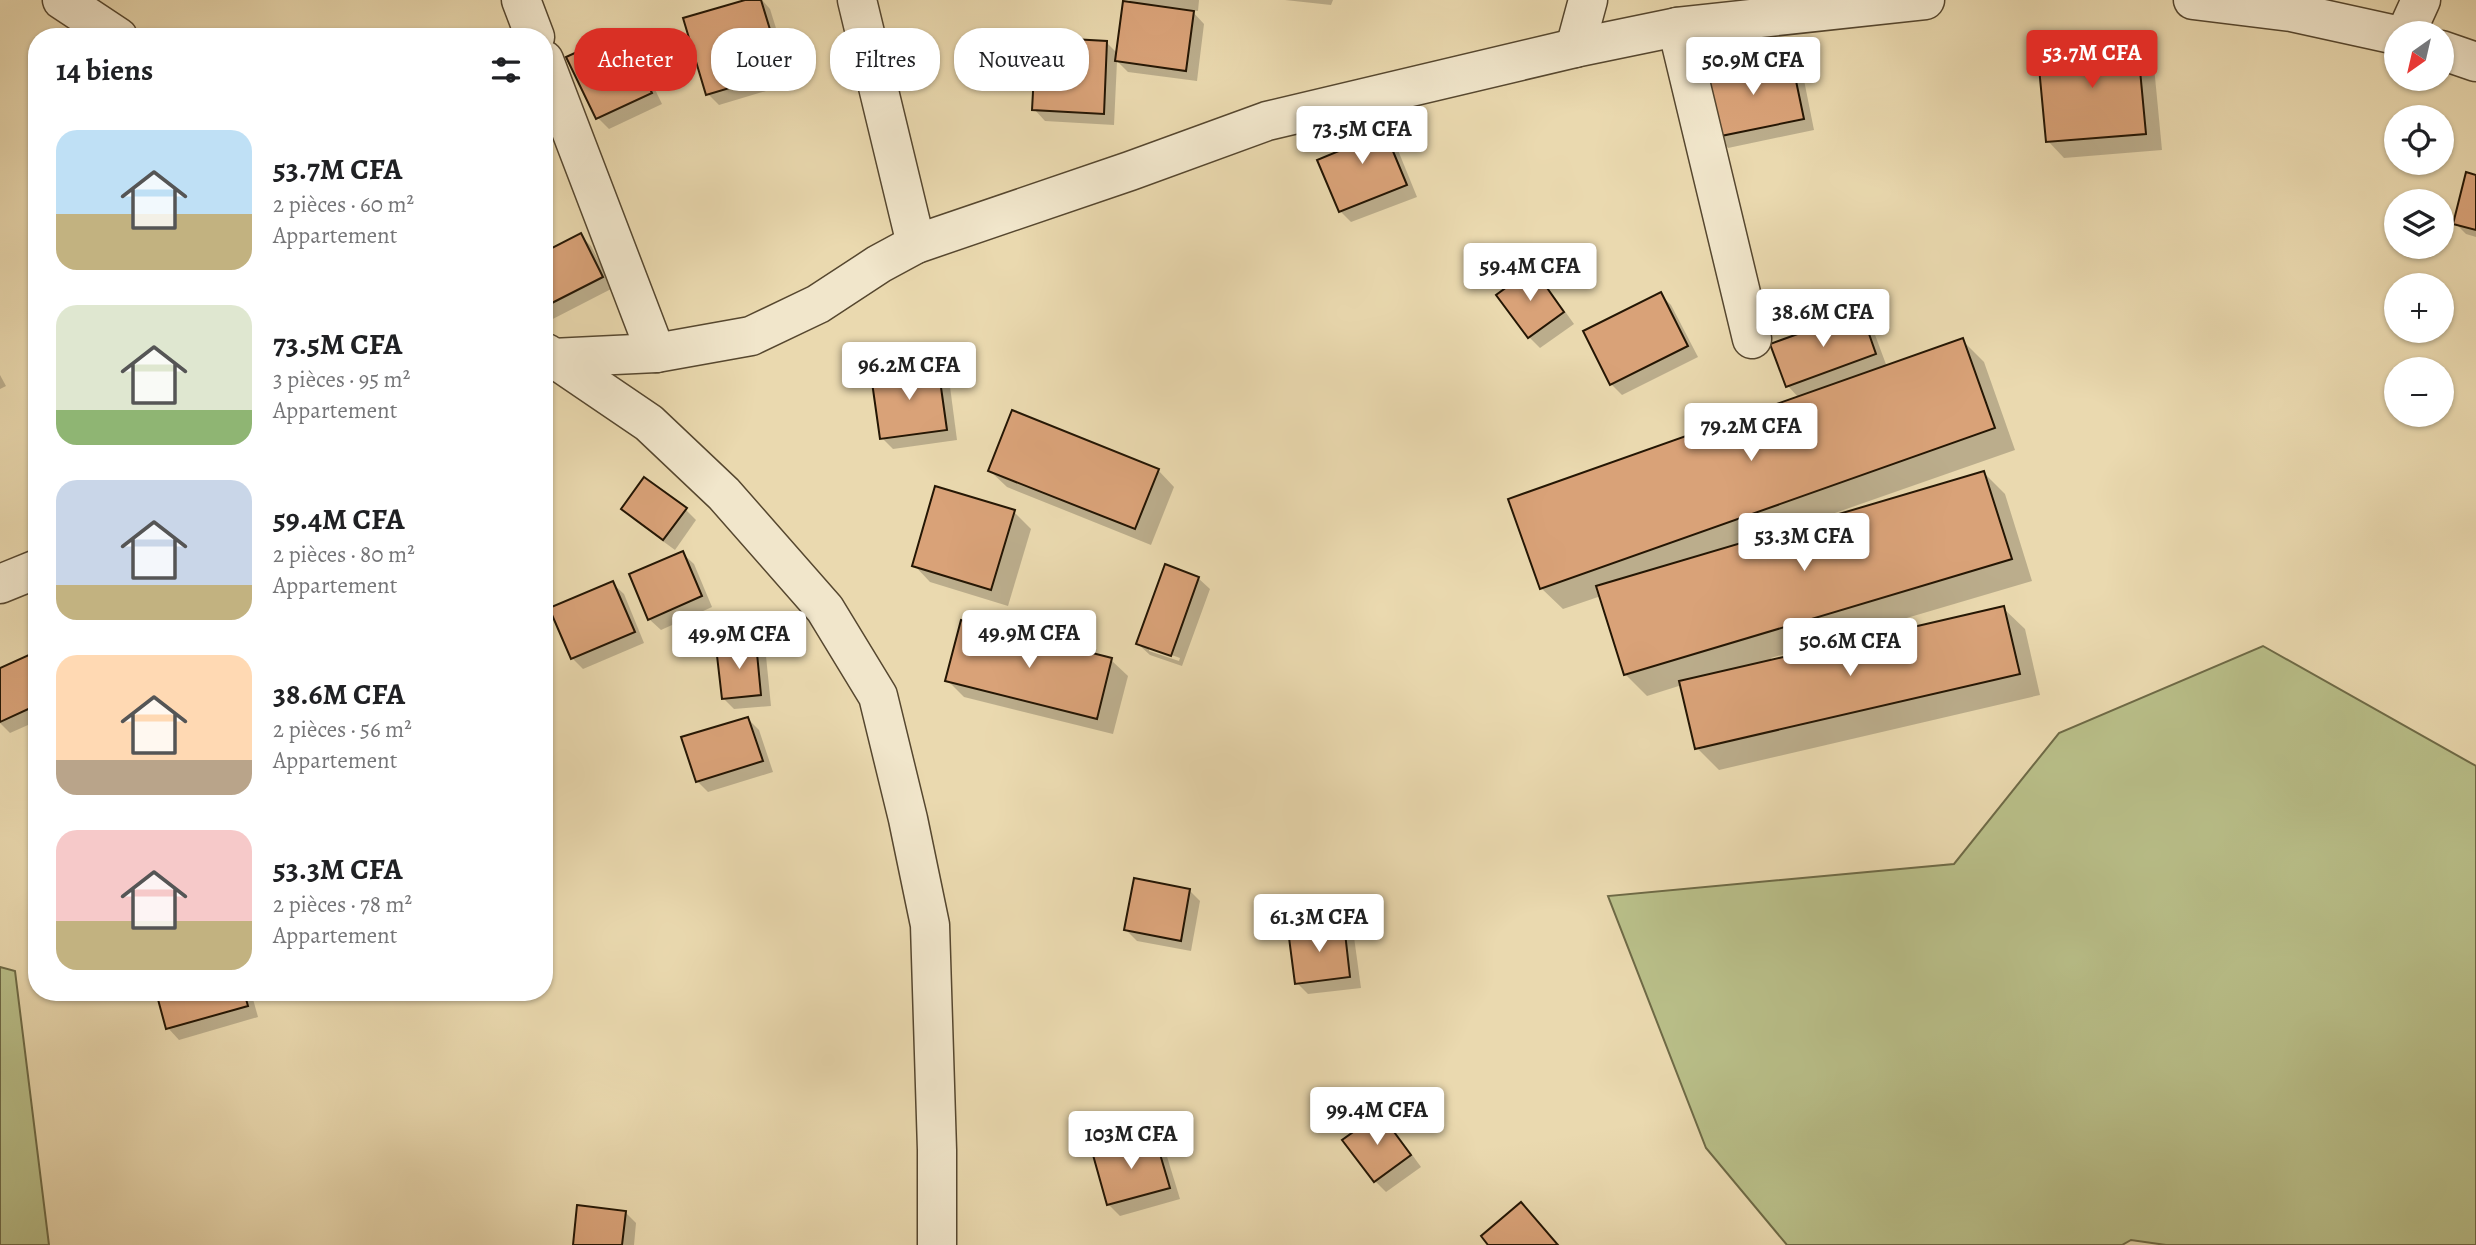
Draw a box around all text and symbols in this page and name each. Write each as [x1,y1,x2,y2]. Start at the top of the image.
north arrow [2384,21,2454,91]
map controls [2384,21,2454,427]
chip: Acheter [574,28,697,91]
chip: Louer [711,28,816,91]
chip: Filtres [830,28,940,91]
chip: Nouveau [954,28,1089,91]
pin: 53.7M CFA [2012,31,2172,90]
text: 53.7M CFA [2042,37,2142,68]
pin: 50.9M CFA [1673,38,1833,97]
text: 50.9M CFA [1702,44,1804,75]
text: 14 biens [56,50,153,90]
icon: filters [487,51,525,89]
button: locate [2384,105,2454,175]
pin: 73.5M CFA [1282,106,1442,166]
text: 73.5M CFA [1312,113,1412,144]
text: 53.7M CFA [273,149,402,189]
icon: home [112,158,196,242]
text: 2 pièces · 60 m² [273,189,414,220]
button: layers [2384,189,2454,259]
text: Appartement [273,220,397,251]
pin: 59.4M CFA [1450,244,1610,303]
text: 59.4M CFA [1480,250,1580,281]
button: + [2384,273,2454,343]
pin: 38.6M CFA [1743,290,1903,349]
text: 38.6M CFA [1772,296,1874,327]
text: 73.5M CFA [273,324,402,364]
icon: home [112,333,196,417]
pin: 96.2M CFA [829,342,989,402]
text: 96.2M CFA [858,349,960,380]
button: − [2384,357,2454,427]
text: 3 pièces · 95 m² [273,364,410,395]
text: Appartement [273,395,397,426]
pin: 79.2M CFA [1671,404,1831,463]
text: 79.2M CFA [1700,410,1802,441]
text: 59.4M CFA [273,499,405,539]
icon: home [112,508,196,592]
pin: 53.3M CFA [1724,514,1884,573]
text: 53.3M CFA [1754,520,1854,551]
text: 2 pièces · 80 m² [273,539,415,570]
text: Appartement [273,570,397,601]
pin: 49.9M CFA [949,610,1109,670]
pin: 49.9M CFA [659,612,819,671]
text: 49.9M CFA [978,617,1080,648]
text: 49.9M CFA [688,618,790,649]
pin: 50.6M CFA [1770,618,1930,678]
text: 50.6M CFA [1799,625,1901,656]
text: 38.6M CFA [273,674,405,714]
icon: home [112,683,196,767]
text: 2 pièces · 56 m² [273,714,412,745]
text: Appartement [273,745,397,776]
text: 53.3M CFA [273,849,402,889]
icon: home [112,858,196,942]
text: 2 pièces · 78 m² [273,889,412,920]
pin: 61.3M CFA [1239,894,1399,954]
text: 61.3M CFA [1270,901,1368,932]
text: Appartement [273,920,397,951]
pin: 99.4M CFA [1297,1088,1457,1147]
text: 99.4M CFA [1326,1094,1428,1125]
pin: 103M CFA [1059,1112,1203,1171]
text: 103M CFA [1085,1118,1177,1149]

